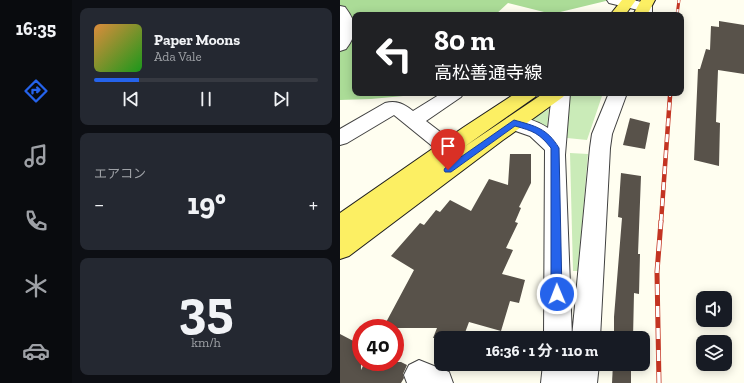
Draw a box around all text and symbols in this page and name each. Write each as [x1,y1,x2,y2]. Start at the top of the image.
text: 16:35 [16,18,56,40]
text: 80 m [434,24,495,57]
icon: left [368,28,420,80]
text: Paper Moons [154,31,240,49]
text: Ada Vale [154,49,202,64]
text: 高松善通寺線 [434,62,542,84]
icon: directions [22,77,50,105]
icon: previous [120,88,142,110]
icon: pause [195,88,217,110]
icon: next [270,88,292,110]
pin [431,129,465,170]
icon: arrive [437,135,459,157]
icon: music [22,142,50,170]
text: エアコン [94,166,146,181]
text: 19° [187,186,226,222]
text: − [94,191,104,218]
text: + [309,191,318,218]
icon: phone [22,207,50,235]
icon: climate [22,272,50,300]
position arrow [536,273,578,315]
text: 35 [179,278,233,340]
map controls [696,291,732,371]
button: sound [696,291,732,327]
speed limit sign: 40 [352,319,404,371]
text: km/h [191,335,221,350]
button: layers [696,335,732,371]
icon: car [22,337,50,365]
text: 16:36 · 1 分 · 110 m [486,342,598,360]

